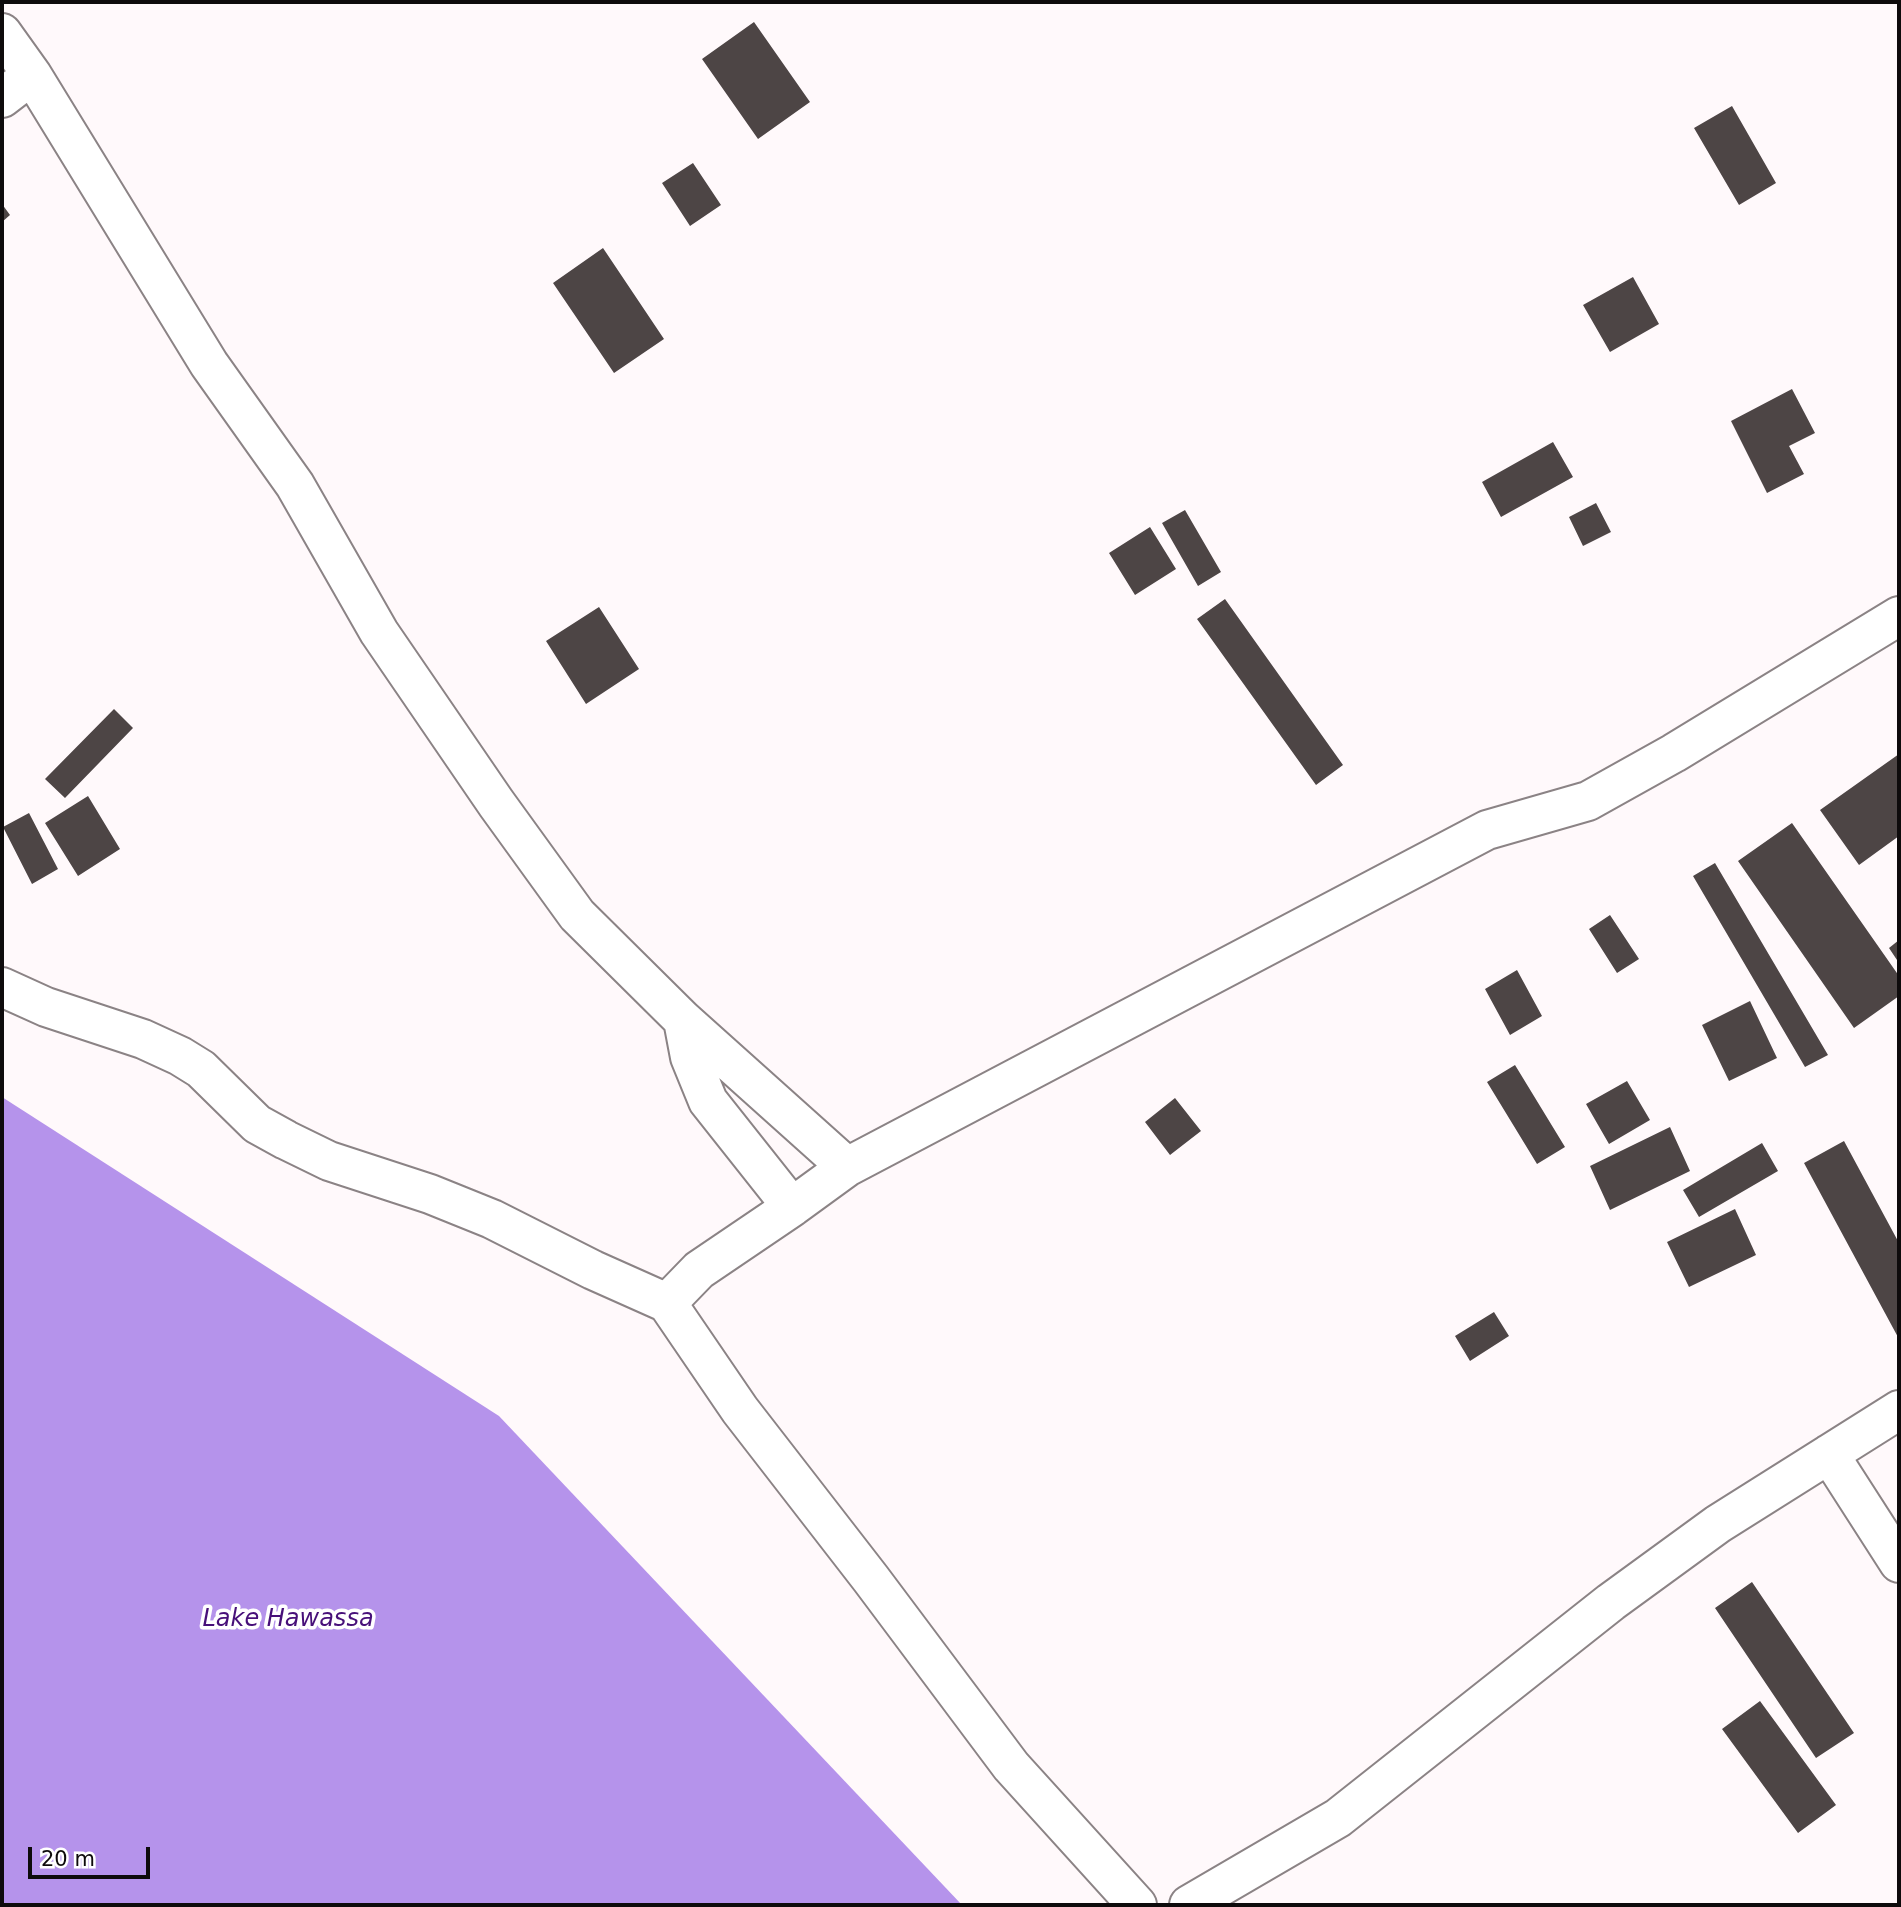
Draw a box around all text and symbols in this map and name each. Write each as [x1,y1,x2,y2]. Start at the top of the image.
water label: Lake Hawassa [202,1606,374,1634]
scale bar [32,1834,154,1878]
text: 20 m [41,1847,95,1871]

